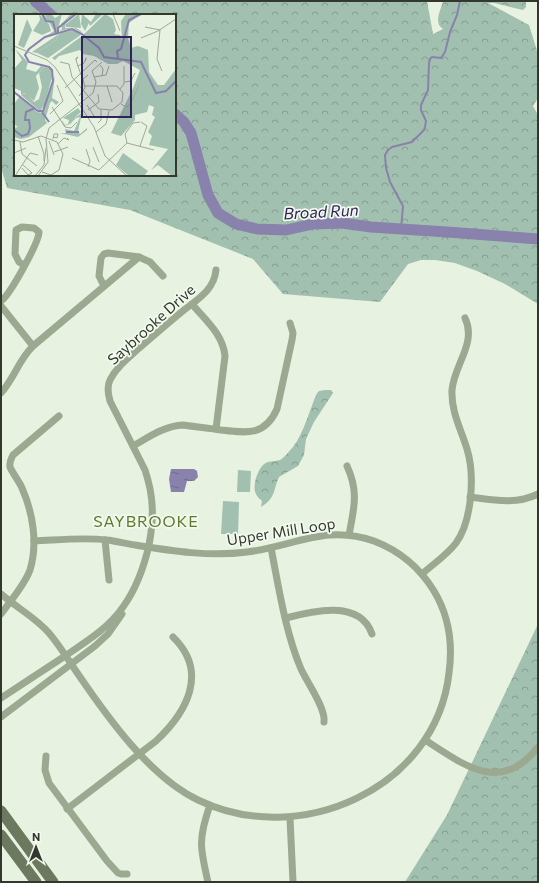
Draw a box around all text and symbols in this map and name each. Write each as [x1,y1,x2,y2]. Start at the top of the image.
inset map [14,14,176,176]
water label: Broad Run [283,200,359,222]
street label: Saybrooke Drive [104,280,199,368]
district label: SAYBROOKE [93,511,199,530]
street label: Upper Mill Loop [225,514,337,548]
north arrow [16,827,56,867]
text: N [32,830,40,843]

